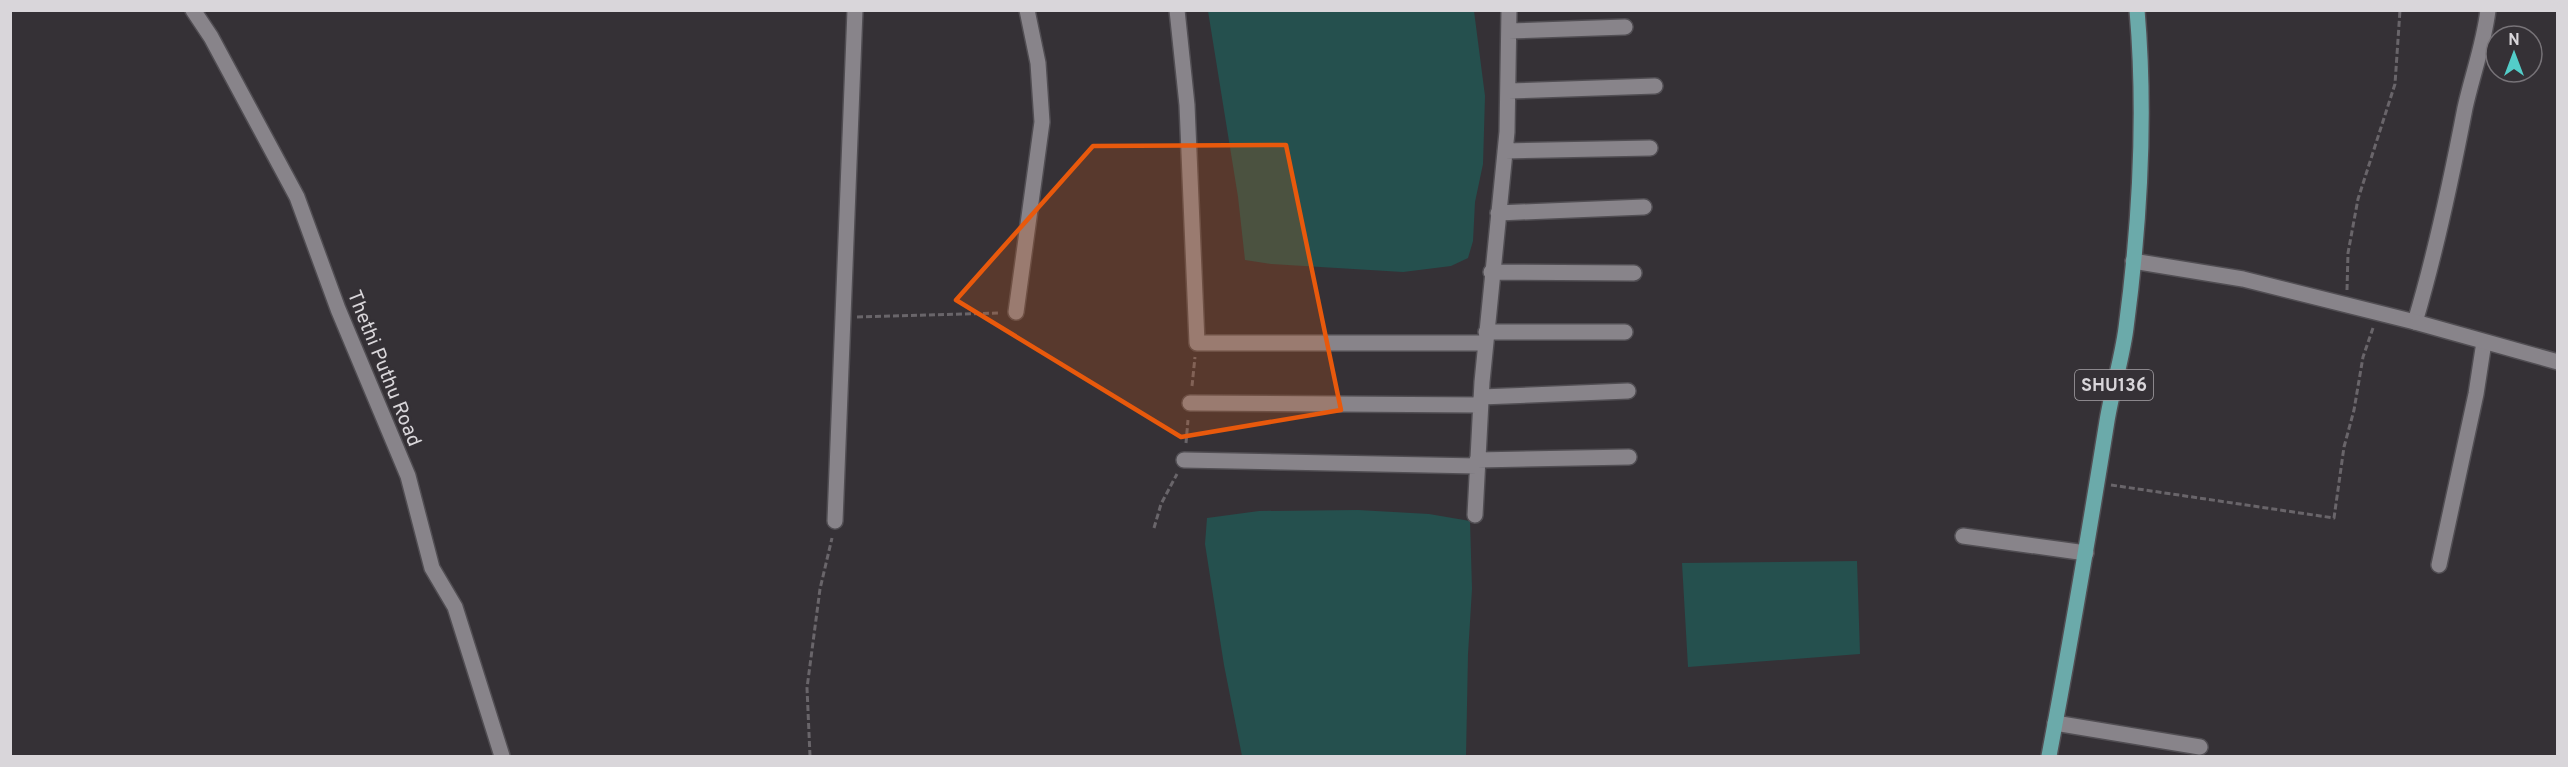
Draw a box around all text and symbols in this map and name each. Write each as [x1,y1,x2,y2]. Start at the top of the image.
north arrow [2484,24,2544,84]
text: N [2508,31,2520,51]
street label: Thethi Puthu Road [340,287,426,451]
road number: SHU136 [2075,370,2153,400]

